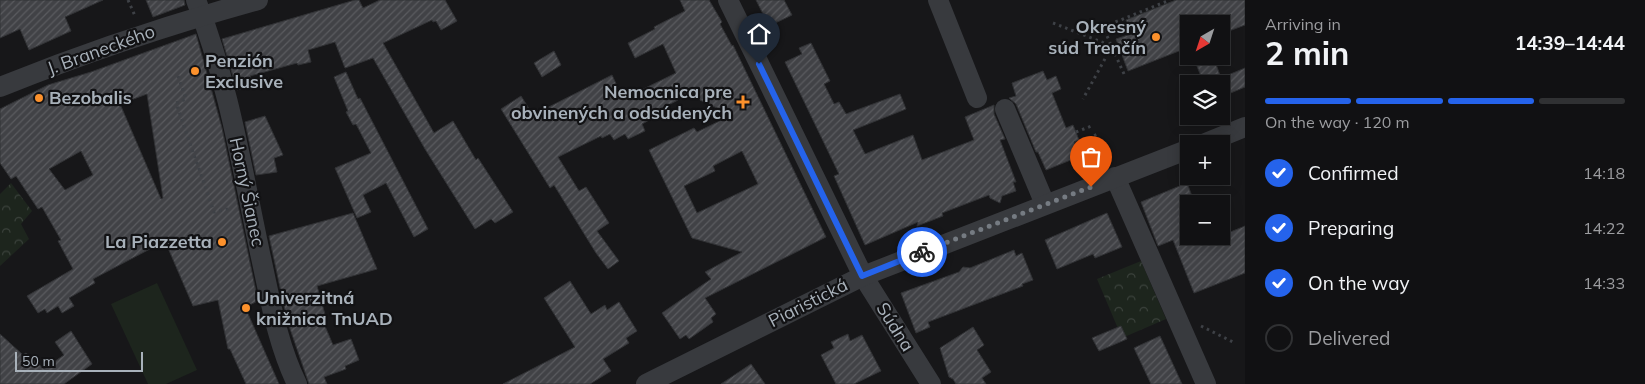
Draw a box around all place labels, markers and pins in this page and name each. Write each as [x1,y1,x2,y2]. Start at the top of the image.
pin [738,13,780,64]
place label: Okresný súd Trenčín [1048,15,1146,59]
marker: Okresný súd Trenčín [1150,31,1162,43]
place label: Penzión Exclusive [205,49,283,93]
marker: Penzión Exclusive [189,65,201,77]
place label: Nemocnica pre obvinených a odsúdených [511,80,732,124]
place label: Bezobalis [49,86,132,109]
marker: Bezobalis [33,92,45,104]
marker: Nemocnica pre obvinených a odsúdených [736,95,750,109]
pin [1070,136,1112,187]
place label: La Piazzetta [105,230,212,253]
marker: La Piazzetta [216,236,228,248]
place label: Univerzitná knižnica TnUAD [256,286,393,330]
marker: Univerzitná knižnica TnUAD [240,302,252,314]

